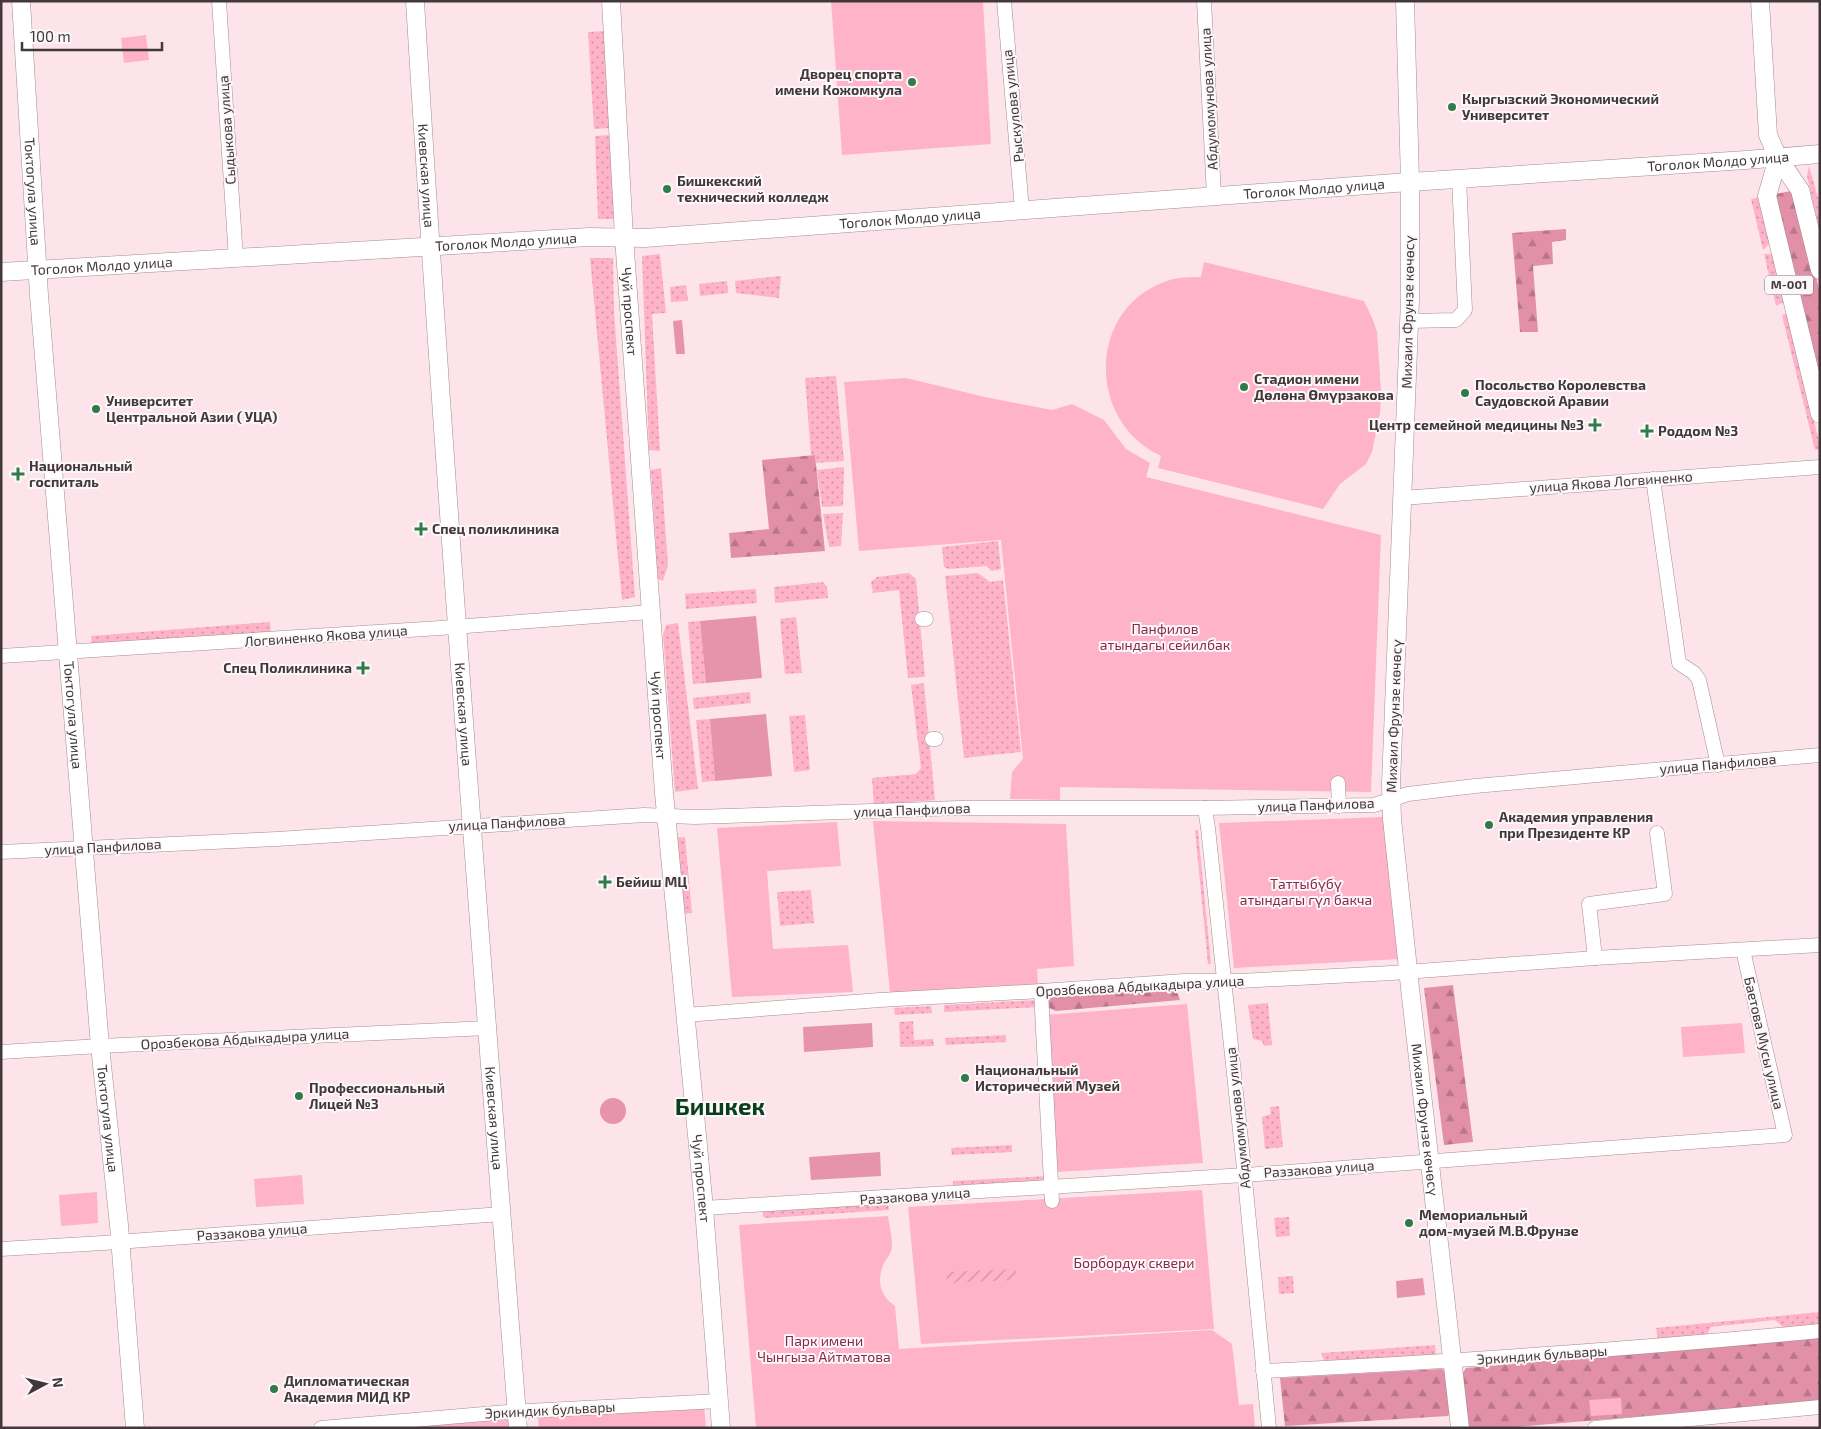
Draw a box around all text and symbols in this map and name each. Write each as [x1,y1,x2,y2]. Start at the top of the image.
scale bar [22,20,162,52]
text: 100 m [30,27,71,45]
street label: Абдумомунова улица [1196,27,1221,171]
street label: Рыскулова улица [998,49,1027,163]
place label: Дворец спорта имени Кожомкула [775,65,902,98]
street label: Сыдыкова улица [214,75,239,185]
marker: Дворец спорта имени Кожомкула [906,76,918,88]
place label: Кыргызский Экономический Университет [1462,90,1659,123]
marker: Кыргызский Экономический Университет [1446,101,1458,113]
street label: Киевская улица [415,123,438,228]
street label: Токтогула улица [21,137,45,246]
street label: Тоголок Молдо улица [1647,148,1790,174]
place label: Бишкекский технический колледж [677,172,829,205]
street label: Тоголок Молдо улица [1243,175,1385,202]
marker: Бишкекский технический колледж [661,183,673,195]
street label: Тоголок Молдо улица [839,204,982,232]
street label: Тоголок Молдо улица [435,229,577,254]
street label: Михаил Фрунзе көчөсү [1398,235,1417,389]
street label: Тоголок Молдо улица [30,253,173,278]
street label: Чуй проспект [618,267,642,356]
road number: М-001 [1765,276,1813,294]
place label: Стадион имени Дөлөна Өмүрзакова [1254,370,1394,403]
place label: Посольство Королевства Саудовской Аравии [1475,376,1646,409]
marker: Стадион имени Дөлөна Өмүрзакова [1238,381,1250,393]
marker: Посольство Королевства Саудовской Аравии [1459,387,1471,399]
place label: Университет Центральной Азии ( УЦА) [106,392,277,425]
marker: Университет Центральной Азии ( УЦА) [90,403,102,415]
place label: Центр семейной медицины №3 [1369,416,1584,433]
marker: Центр семейной медицины №3 [1588,418,1602,432]
place label: Роддом №3 [1658,422,1738,439]
marker: Роддом №3 [1640,424,1654,438]
place label: Национальный госпиталь [29,457,133,490]
marker: Национальный госпиталь [11,467,25,481]
street label: улица Якова Логвиненко [1529,467,1693,496]
place label: Спец поликлиника [432,520,559,537]
marker: Спец поликлиника [414,522,428,536]
park label: Панфилов атындагы сейилбак [1100,620,1231,653]
street label: Логвиненко Якова улица [244,621,408,650]
street label: Михаил Фрунзе көчөсү [1382,639,1405,793]
place label: Спец Поликлиника [223,659,352,676]
street label: Токтогула улица [61,660,86,770]
marker: Спец Поликлиника [356,661,370,675]
street label: Киевская улица [452,662,476,767]
street label: Чуй проспект [647,671,671,760]
street label: улица Панфилова [1659,750,1777,777]
street label: улица Панфилова [1257,794,1375,815]
street label: улица Панфилова [853,799,971,820]
place label: Академия управления при Президенте КР [1499,808,1653,841]
street label: улица Панфилова [448,811,566,834]
marker: Академия управления при Президенте КР [1483,819,1495,831]
street label: улица Панфилова [44,835,162,858]
place label: Бейиш МЦ [616,873,687,890]
marker: Бейиш МЦ [598,875,612,889]
park label: Таттыбүбү атындагы гүл бакча [1240,875,1372,908]
street label: Орозбекова Абдыкадыра улица [1035,972,1245,999]
street label: Баетова Мусы улица [1741,975,1788,1111]
street label: Орозбекова Абдыкадыра улица [140,1025,350,1052]
street label: Михаил Фрунзе көчөсү [1408,1042,1443,1197]
street label: Абдумомунова улица [1222,1046,1253,1190]
place label: Национальный Исторический Музей [975,1061,1120,1094]
street label: Токтогула улица [94,1064,122,1173]
street label: Киевская улица [482,1066,507,1171]
marker: Национальный Исторический Музей [959,1072,971,1084]
place label: Профессиональный Лицей №3 [309,1079,445,1112]
marker: Профессиональный Лицей №3 [293,1090,305,1102]
district label: Бишкек [675,1091,766,1120]
street label: Чуй проспект [689,1133,714,1223]
street label: Раззакова улица [1263,1156,1375,1181]
street label: Раззакова улица [859,1183,971,1208]
place label: Мемориальный дом-музей М.В.Фрунзе [1419,1206,1579,1239]
marker: Мемориальный дом-музей М.В.Фрунзе [1403,1217,1415,1229]
street label: Раззакова улица [196,1219,308,1244]
park label: Борбордук сквери [1074,1254,1194,1271]
park label: Парк имени Чынгыза Айтматова [757,1332,891,1365]
street label: Эркиндик бульвары [1476,1341,1608,1368]
north arrow [20,1359,70,1409]
place label: Дипломатическая Академия МИД КР [284,1372,410,1405]
text: N [49,1376,67,1388]
marker: Дипломатическая Академия МИД КР [268,1383,280,1395]
street label: Эркиндик бульвары [484,1398,616,1421]

